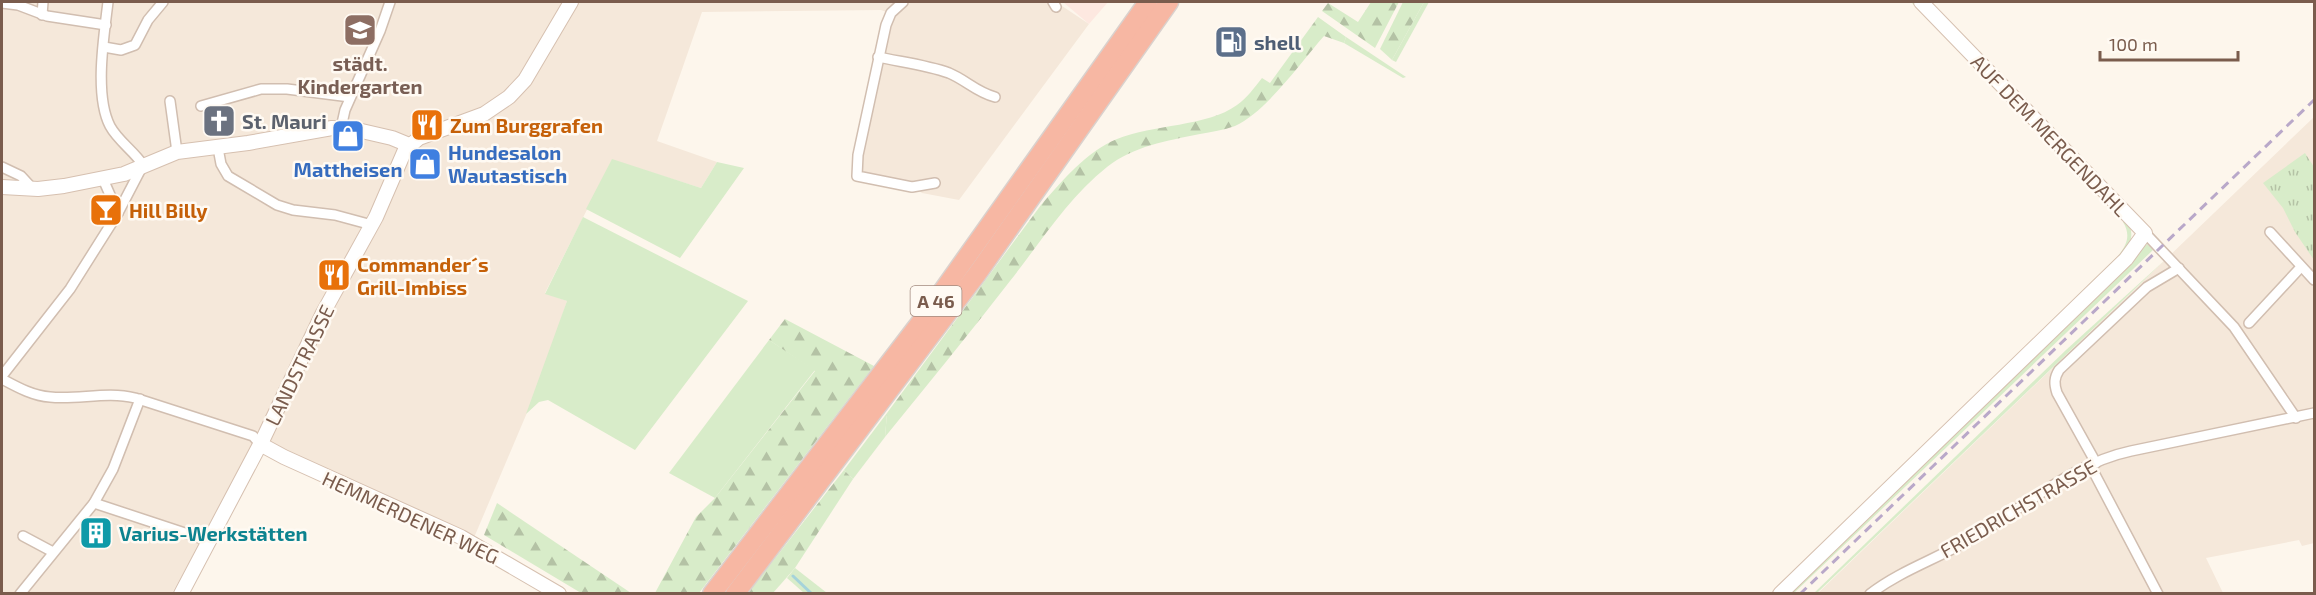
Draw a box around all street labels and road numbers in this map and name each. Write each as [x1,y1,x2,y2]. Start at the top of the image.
street label: AUF DEM MERGENDAHL [1967,49,2133,221]
road number: A 46 [910,286,962,316]
street label: LANDSTRASSE [259,301,339,429]
street label: FRIEDRICHSTRASSE [1936,453,2100,563]
street label: HEMMERDENER WEG [319,466,503,568]

